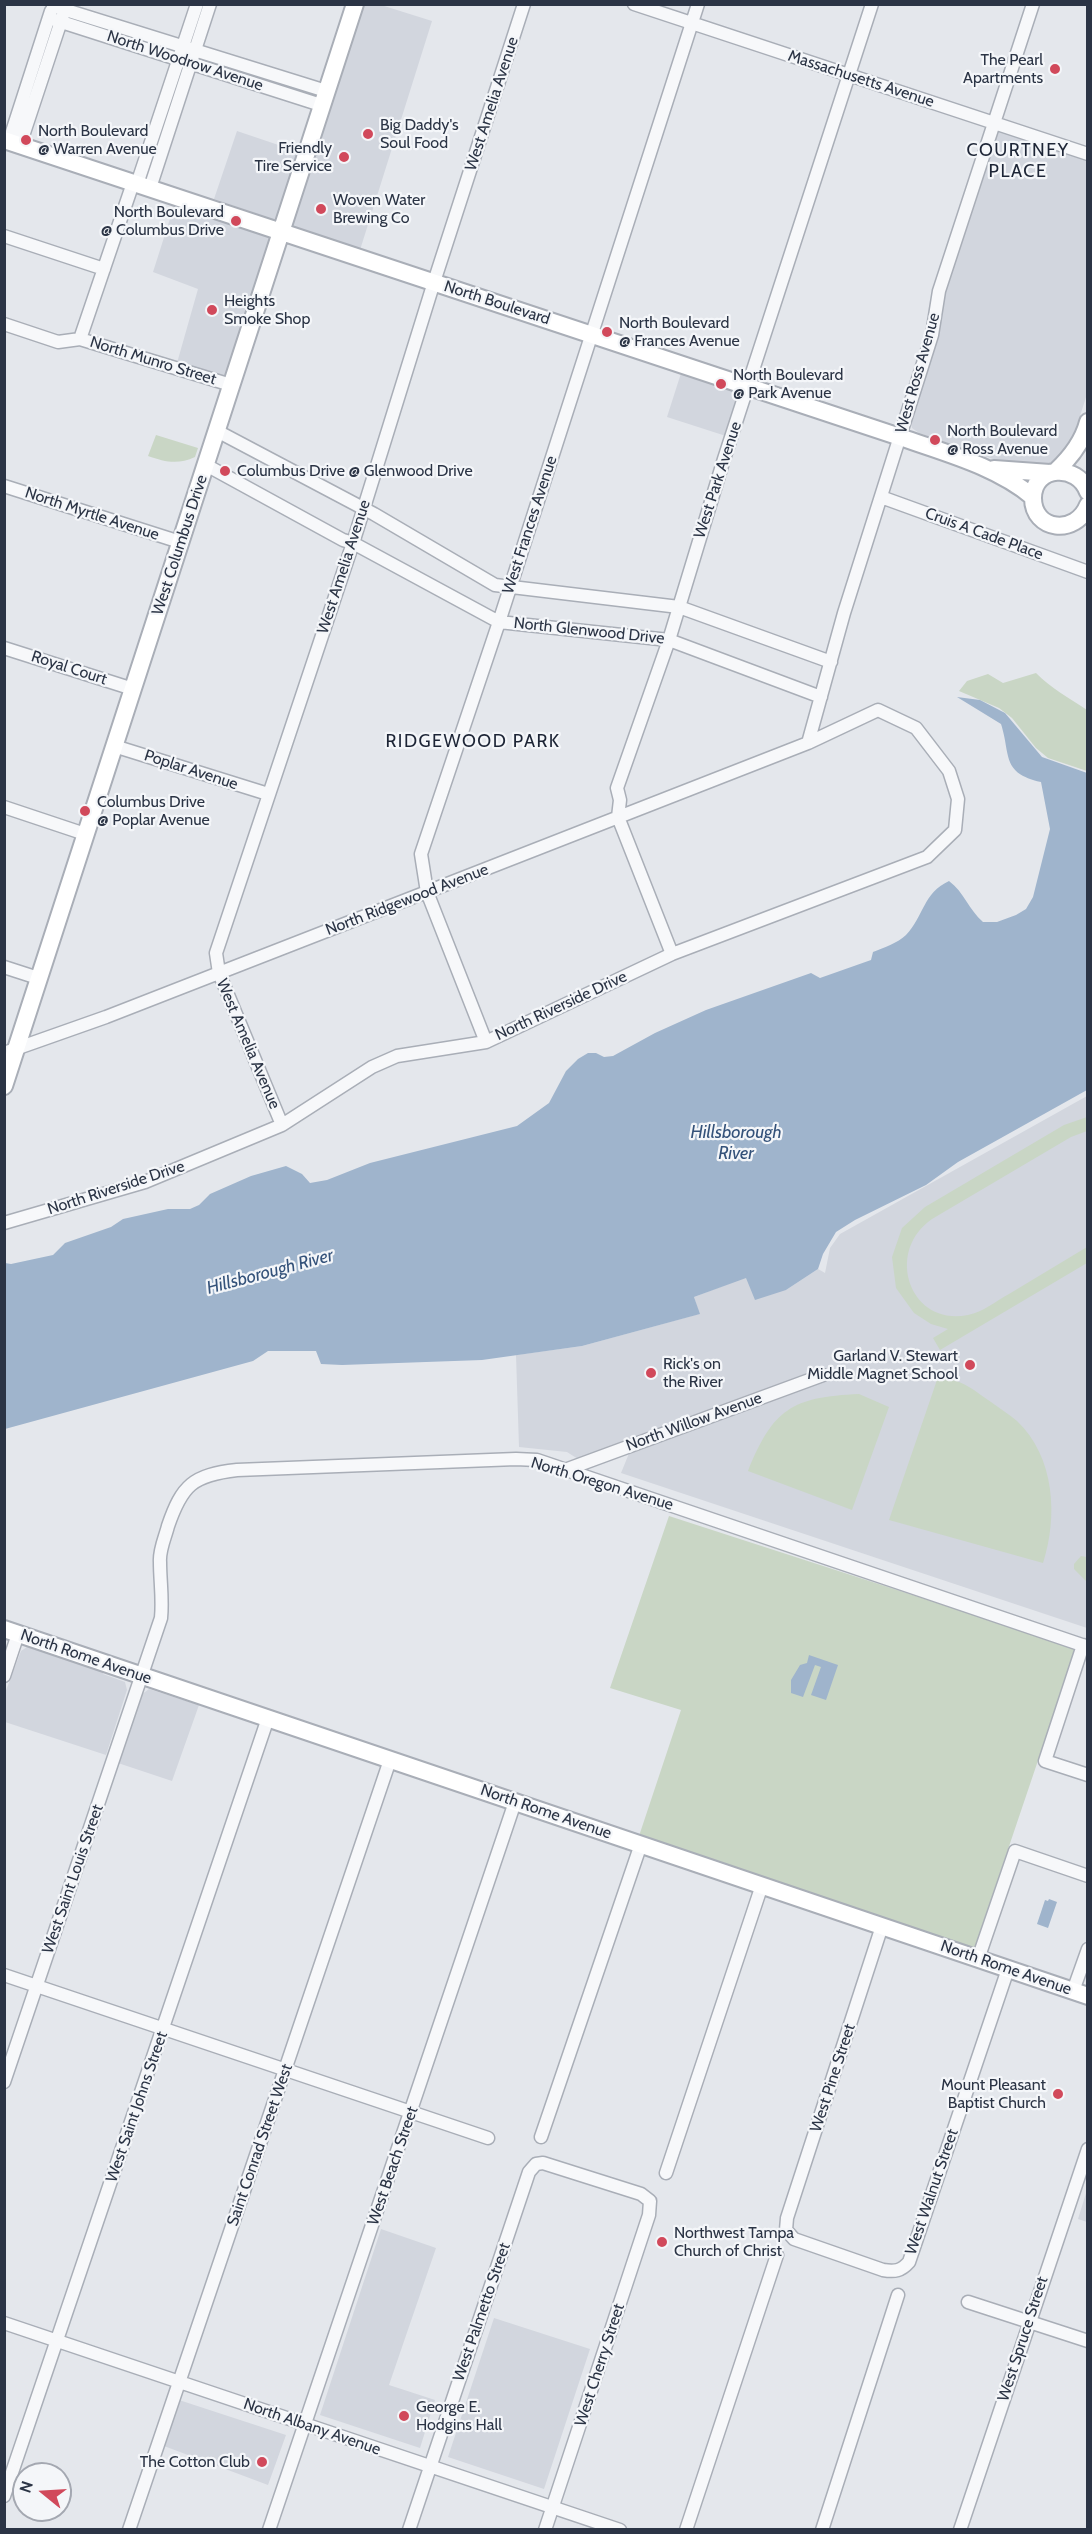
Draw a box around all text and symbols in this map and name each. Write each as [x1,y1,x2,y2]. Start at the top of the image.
street label: North Woodrow Avenue [104,27,266,95]
street label: West Amelia Avenue [461,35,523,173]
street label: Massachusetts Avenue [786,46,936,112]
place label: The Pearl Apartments [963,50,1043,88]
marker: The Pearl Apartments [1048,62,1062,76]
place label: Big Daddy's Soul Food [380,115,459,153]
place label: North Boulevard @ Warren Avenue [38,121,157,159]
marker: Big Daddy's Soul Food [361,127,375,141]
marker: North Boulevard @ Warren Avenue [19,133,33,147]
place label: Friendly Tire Service [254,138,332,176]
district label: COURTNEY PLACE [967,140,1069,182]
marker: Friendly Tire Service [337,150,351,164]
place label: Woven Water Brewing Co [333,190,425,228]
place label: North Boulevard @ Columbus Drive [101,202,224,240]
marker: Woven Water Brewing Co [314,202,328,216]
marker: North Boulevard @ Columbus Drive [229,214,243,228]
street label: North Boulevard [442,277,552,329]
place label: Heights Smoke Shop [224,291,310,329]
marker: Heights Smoke Shop [205,303,219,317]
street label: West Ross Avenue [892,311,944,435]
place label: North Boulevard @ Frances Avenue [619,313,740,351]
marker: North Boulevard @ Frances Avenue [600,325,614,339]
street label: North Munro Street [88,333,218,389]
place label: North Boulevard @ Park Avenue [733,365,843,403]
marker: North Boulevard @ Park Avenue [714,377,728,391]
street label: West Park Avenue [690,419,746,541]
place label: North Boulevard @ Ross Avenue [947,421,1057,459]
marker: North Boulevard @ Ross Avenue [928,433,942,447]
street label: West Frances Avenue [499,454,561,596]
place label: Columbus Drive @ Glenwood Drive [237,461,473,481]
marker: Columbus Drive @ Glenwood Drive [218,464,232,478]
street label: West Columbus Drive [148,472,212,618]
street label: North Myrtle Avenue [22,483,162,545]
street label: West Amelia Avenue [313,498,375,636]
street label: Cruis A Cade Place [922,504,1046,564]
street label: North Glenwood Drive [513,614,665,648]
street label: Royal Court [29,647,109,689]
district label: RIDGEWOOD PARK [385,731,561,753]
street label: Poplar Avenue [142,746,240,794]
place label: Columbus Drive @ Poplar Avenue [97,792,210,830]
marker: Columbus Drive @ Poplar Avenue [78,804,92,818]
street label: North Ridgewood Avenue [323,860,491,940]
street label: North Riverside Drive [492,967,630,1045]
street label: West Amelia Avenue [212,976,284,1112]
water label: Hillsborough River [691,1122,781,1164]
street label: North Riverside Drive [45,1157,187,1219]
water label: Hillsborough River [204,1245,336,1299]
place label: Garland V. Stewart Middle Magnet School [807,1346,958,1384]
place label: Rick's on the River [663,1354,723,1392]
marker: Garland V. Stewart Middle Magnet School [963,1358,977,1372]
marker: Rick's on the River [644,1366,658,1380]
street label: North Willow Avenue [623,1389,765,1455]
street label: North Oregon Avenue [528,1453,676,1515]
street label: North Rome Avenue [18,1626,154,1688]
street label: North Rome Avenue [478,1781,614,1843]
street label: West Saint Louis Street [38,1802,108,1956]
street label: North Rome Avenue [938,1937,1074,1999]
street label: West Pine Street [806,2021,860,2135]
street label: West Saint Johns Street [102,2029,172,2185]
street label: Saint Conrad Street West [223,2061,297,2229]
place label: Mount Pleasant Baptist Church [941,2075,1046,2113]
marker: Mount Pleasant Baptist Church [1051,2087,1065,2101]
street label: West Beach Street [364,2104,422,2228]
street label: West Walnut Street [901,2127,963,2257]
place label: Northwest Tampa Church of Christ [674,2223,794,2261]
marker: Northwest Tampa Church of Christ [655,2235,669,2249]
street label: West Palmetto Street [449,2240,515,2384]
street label: West Spruce Street [994,2274,1052,2404]
street label: West Cherry Street [571,2301,629,2429]
street label: North Albany Avenue [241,2395,383,2459]
place label: George E. Hodgins Hall [416,2397,502,2435]
marker: George E. Hodgins Hall [397,2409,411,2423]
place label: The Cotton Club [140,2452,250,2472]
marker: The Cotton Club [255,2455,269,2469]
north arrow [12,2462,72,2522]
text: N [16,2479,37,2495]

